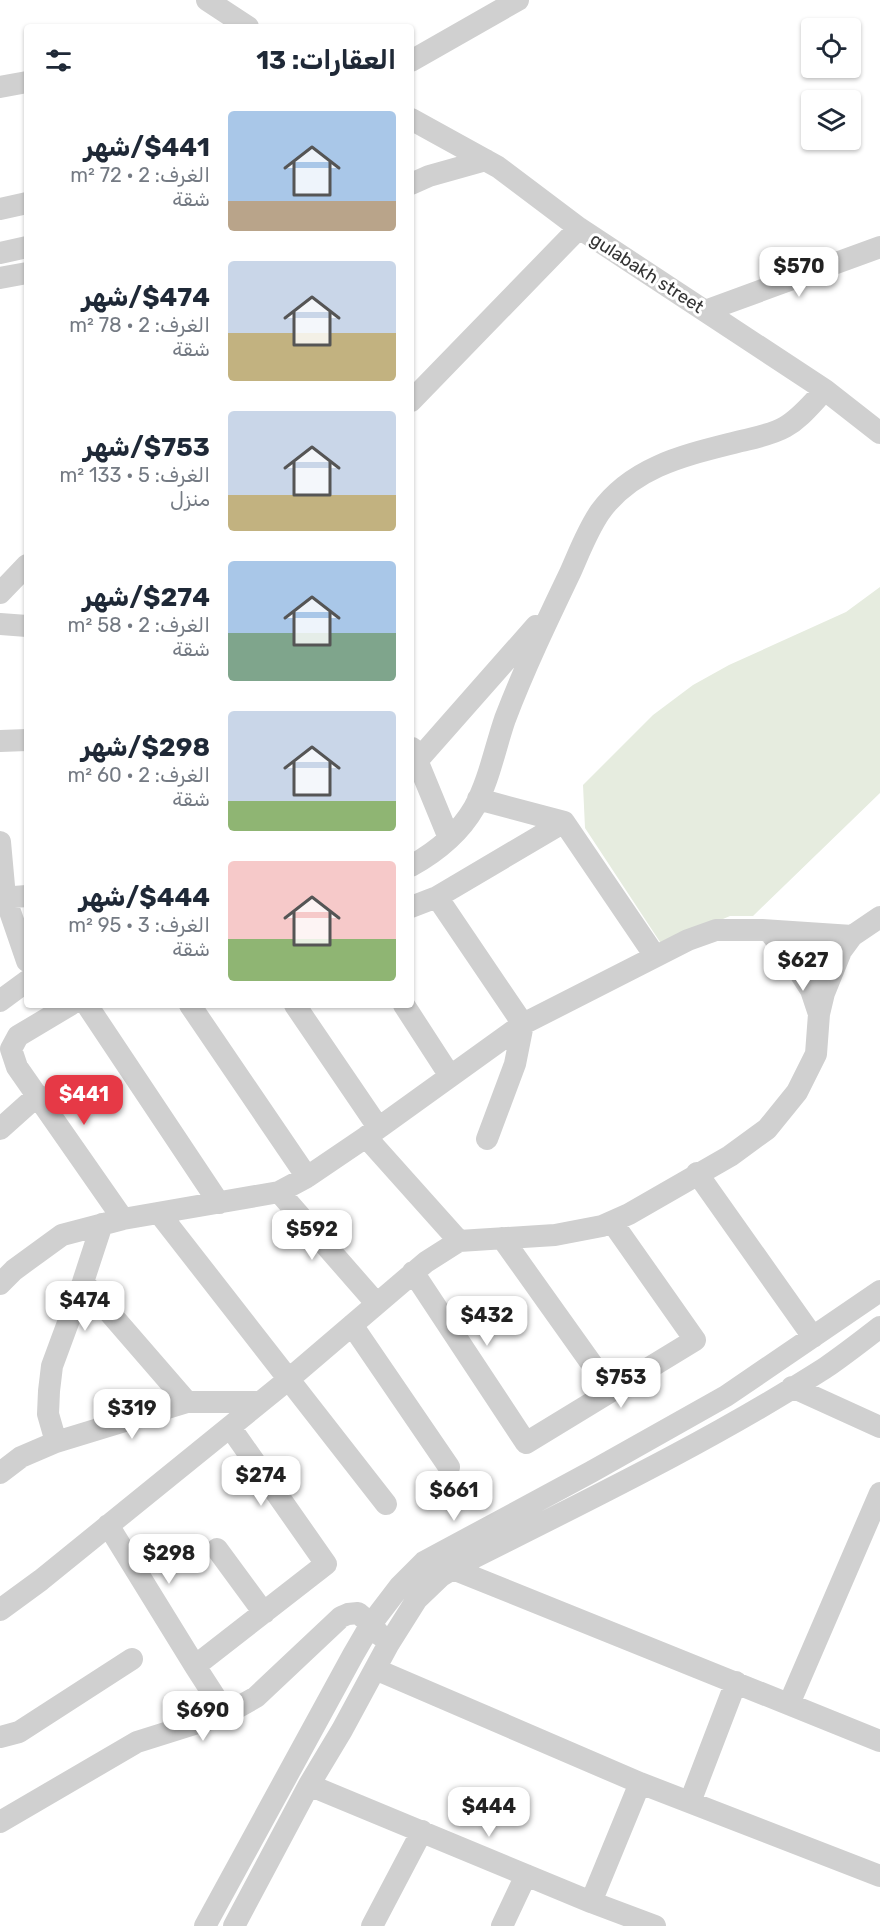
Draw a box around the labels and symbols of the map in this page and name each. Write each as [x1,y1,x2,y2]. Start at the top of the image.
street label: gulabakh street [586,228,708,318]
pin: $570 [763,247,835,298]
pin: $627 [767,941,839,992]
pin: $441 [48,1075,120,1126]
pin: $592 [276,1210,348,1261]
pin: $474 [49,1281,121,1332]
pin: $432 [451,1296,523,1347]
pin: $753 [585,1358,657,1409]
pin: $319 [96,1389,168,1440]
pin: $274 [225,1456,297,1507]
pin: $661 [418,1471,490,1522]
pin: $298 [133,1534,205,1585]
pin: $690 [167,1691,239,1742]
pin: $444 [453,1787,525,1838]

